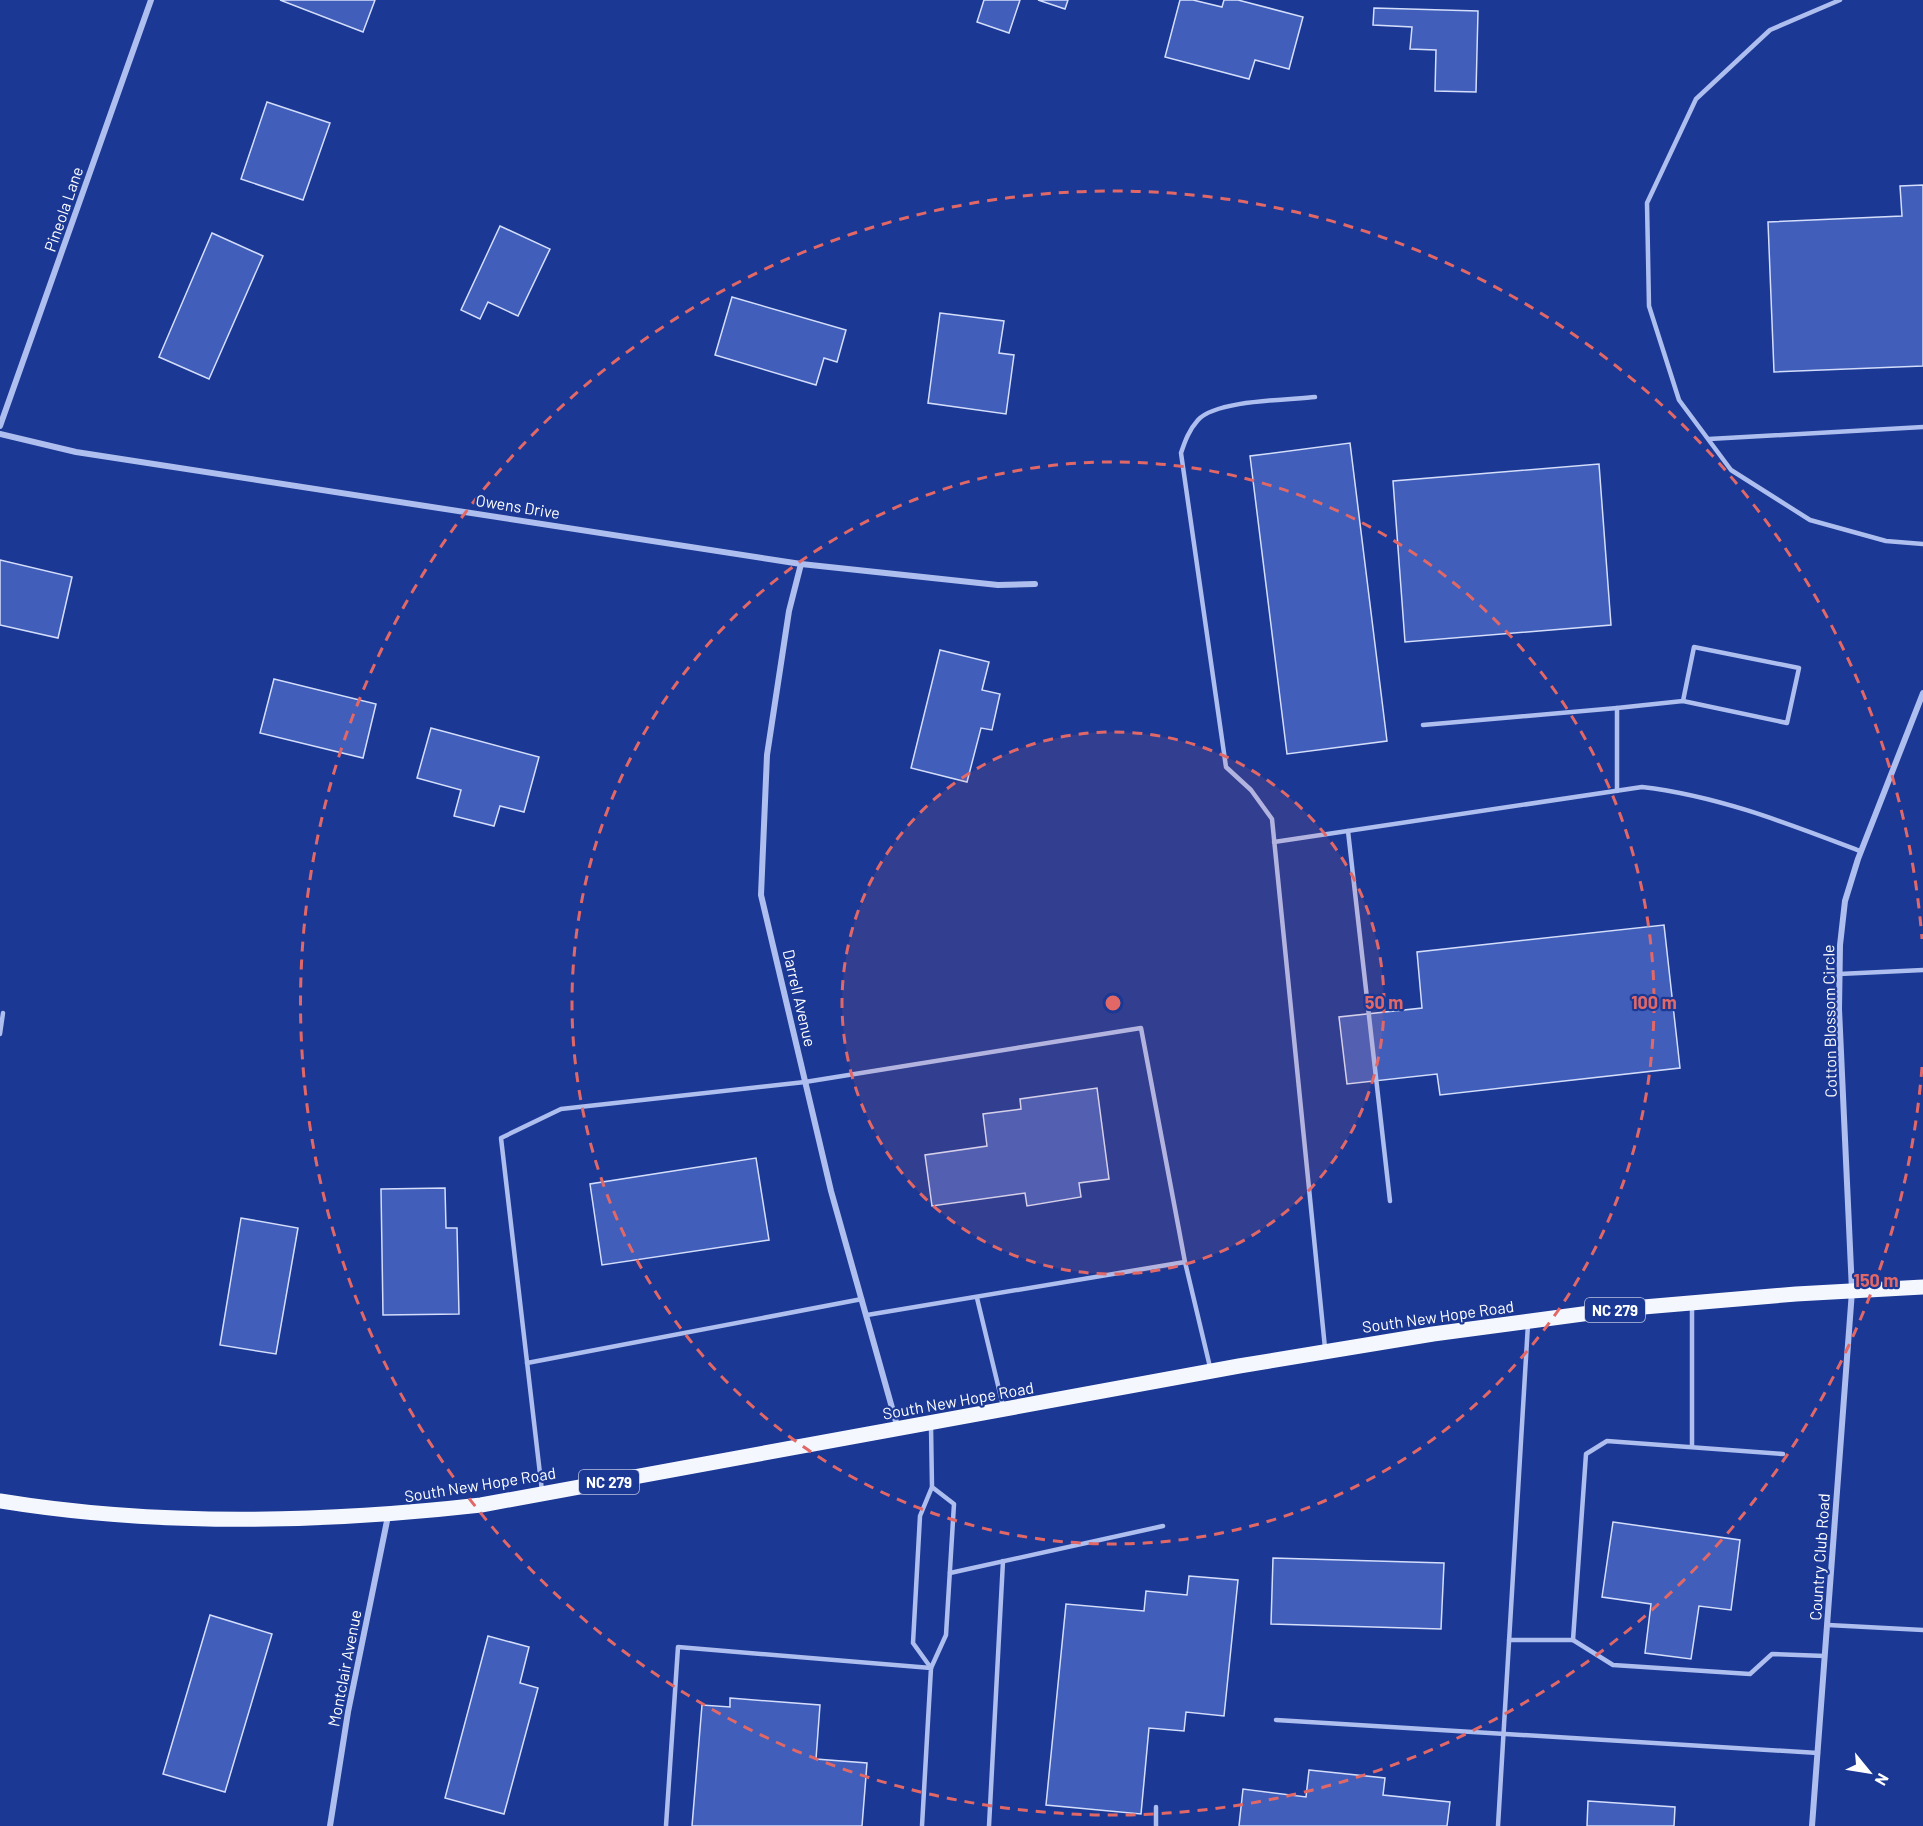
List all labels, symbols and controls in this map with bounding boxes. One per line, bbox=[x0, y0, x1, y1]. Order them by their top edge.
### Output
street label: Pineola Lane bbox=[40, 164, 86, 254]
street label: Owens Drive bbox=[475, 490, 561, 522]
street label: Cotton Blossom Circle bbox=[1818, 944, 1840, 1098]
street label: Darrell Avenue bbox=[780, 947, 820, 1049]
text: 50 m bbox=[1365, 991, 1403, 1013]
text: 100 m bbox=[1631, 991, 1677, 1013]
centre of rings bbox=[1103, 993, 1123, 1013]
text: 150 m bbox=[1854, 1269, 1898, 1291]
street label: South New Hope Road bbox=[1361, 1296, 1515, 1336]
road number: NC 279 bbox=[1585, 1298, 1645, 1322]
street label: South New Hope Road bbox=[881, 1377, 1035, 1423]
street label: South New Hope Road bbox=[403, 1463, 557, 1505]
road number: NC 279 bbox=[579, 1470, 639, 1494]
street label: Country Club Road bbox=[1805, 1493, 1833, 1621]
street label: Montclair Avenue bbox=[323, 1608, 365, 1728]
north arrow bbox=[1839, 1742, 1899, 1802]
text: N bbox=[1872, 1770, 1893, 1789]

